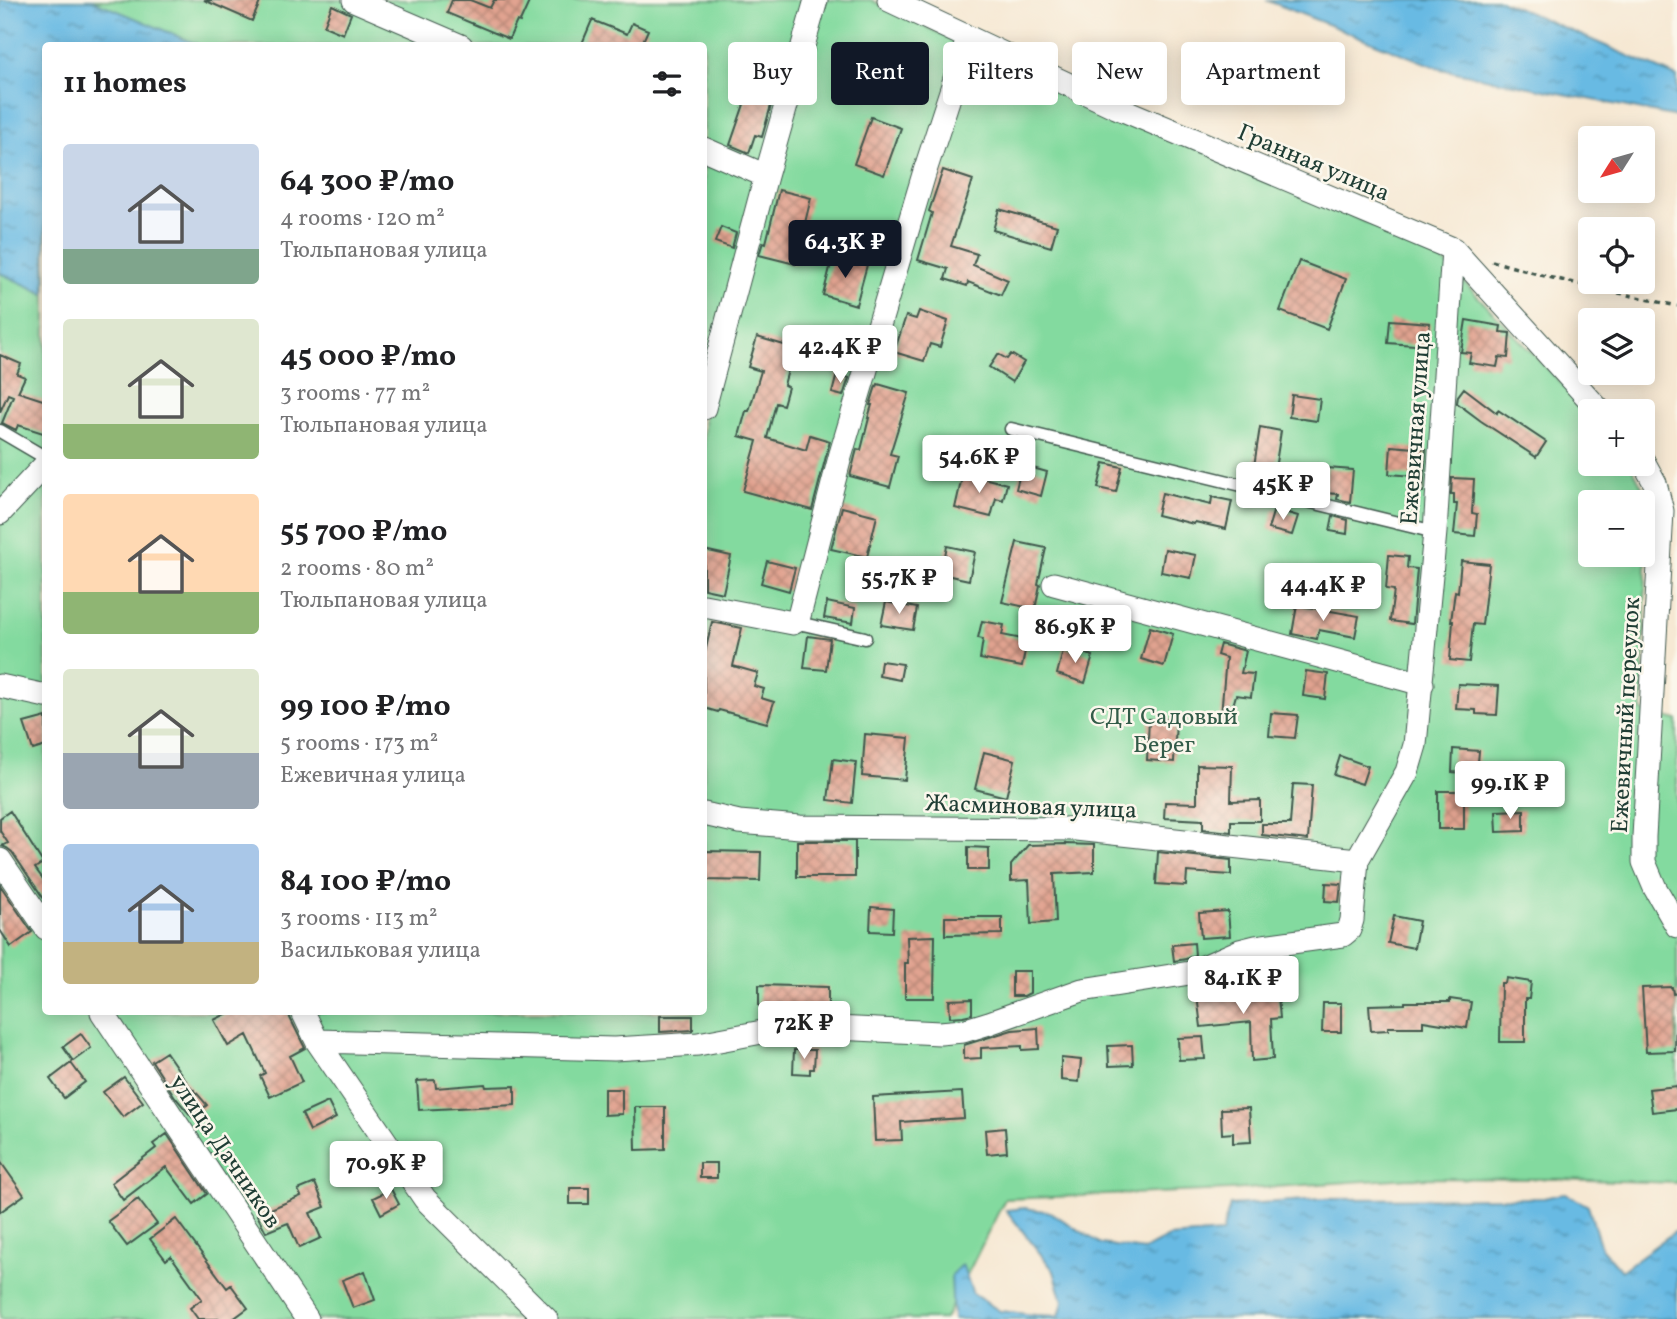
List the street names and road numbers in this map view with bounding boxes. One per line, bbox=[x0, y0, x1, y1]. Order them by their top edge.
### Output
street label: Гранная улица bbox=[1232, 116, 1395, 211]
street label: Ежевичная улица bbox=[1393, 330, 1441, 526]
street label: Ежевичный переулок bbox=[1604, 596, 1650, 834]
street label: Жасминовая улица bbox=[924, 787, 1137, 829]
street label: улица Дачников bbox=[160, 1068, 289, 1236]

